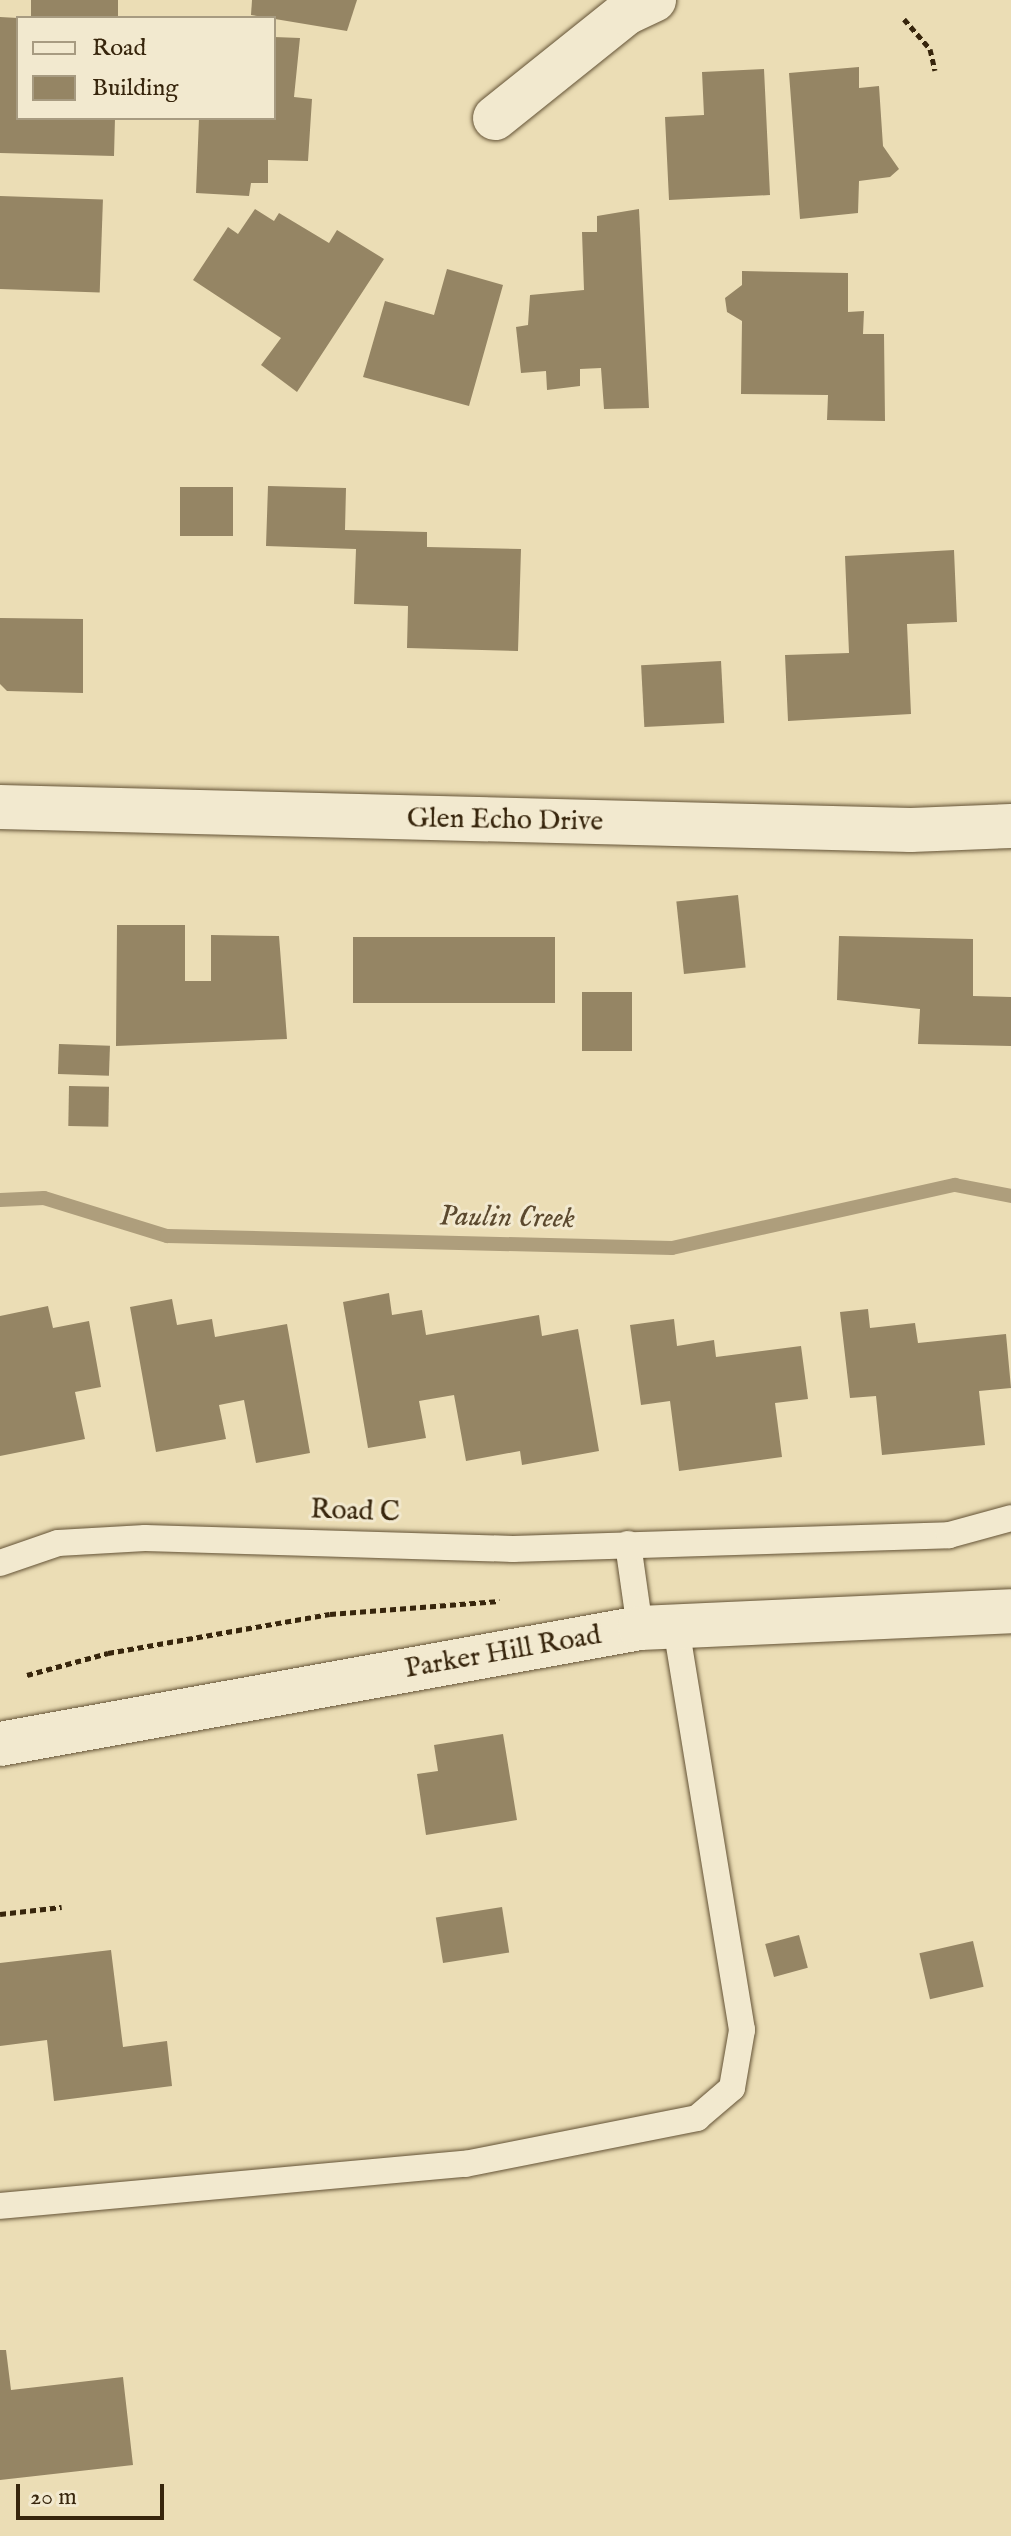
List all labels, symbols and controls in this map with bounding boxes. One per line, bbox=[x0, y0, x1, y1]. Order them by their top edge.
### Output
legend bbox=[16, 16, 276, 120]
text: Road bbox=[92, 33, 146, 64]
text: Building bbox=[92, 73, 178, 104]
street label: Glen Echo Drive bbox=[407, 802, 603, 840]
water label: Paulin Creek bbox=[439, 1199, 575, 1237]
street label: Road C bbox=[310, 1494, 400, 1530]
street label: Parker Hill Road bbox=[402, 1619, 604, 1687]
scale bar bbox=[20, 2468, 168, 2518]
text: 20 m bbox=[30, 2482, 77, 2513]

